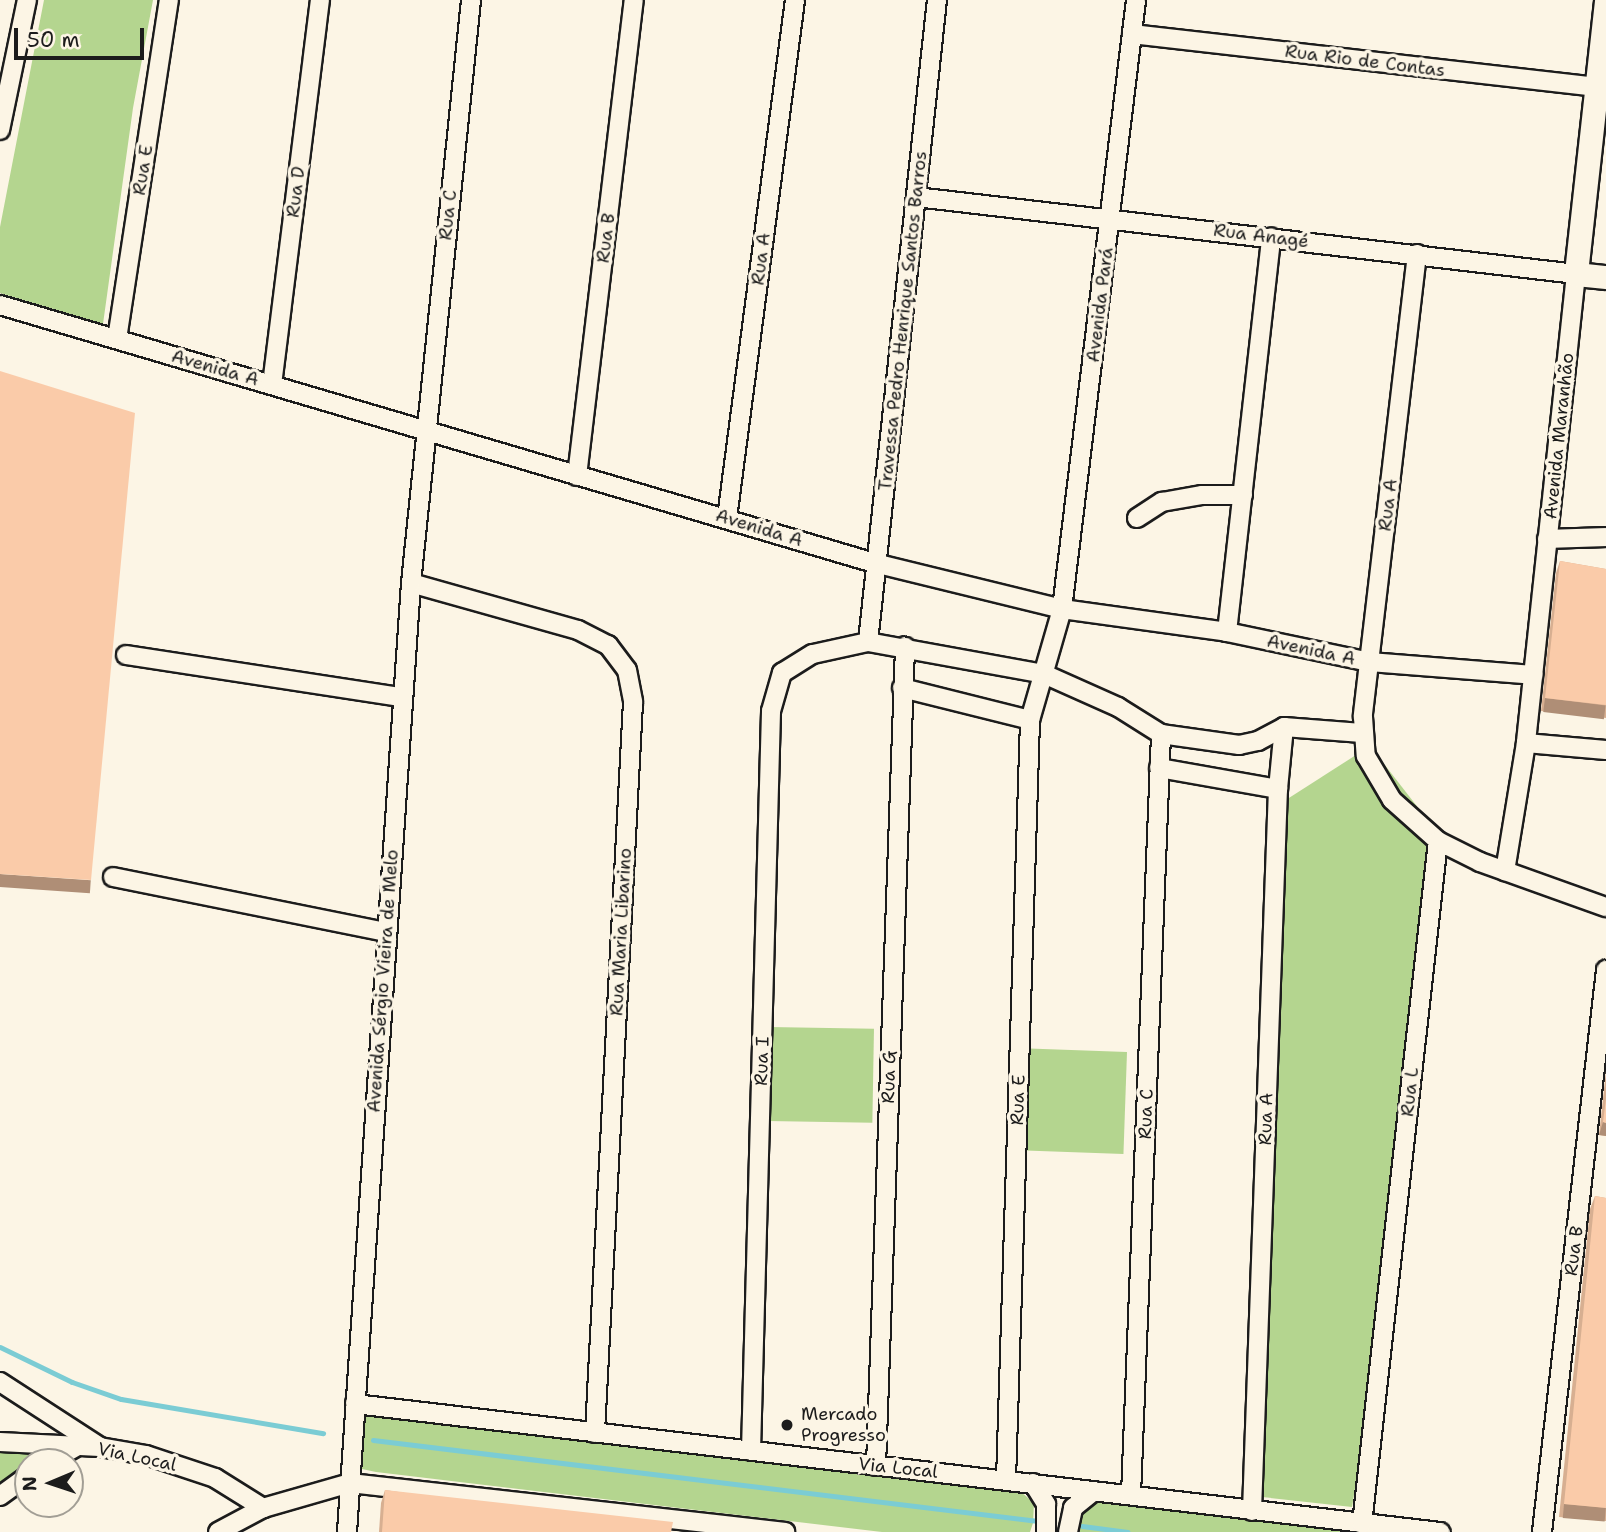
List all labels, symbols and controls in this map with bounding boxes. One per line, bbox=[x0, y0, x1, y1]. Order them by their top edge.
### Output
scale bar bbox=[18, 14, 147, 58]
text: 50 m bbox=[27, 26, 80, 54]
street label: Rua Rio de Contas bbox=[1284, 40, 1446, 82]
street label: Rua E bbox=[128, 143, 158, 197]
street label: Travessa Pedro Henrique Santos Barros bbox=[874, 150, 932, 492]
street label: Rua D bbox=[282, 165, 310, 219]
street label: Rua C bbox=[435, 189, 461, 241]
street label: Rua B bbox=[592, 212, 620, 264]
street label: Rua Anagé bbox=[1212, 219, 1310, 253]
street label: Rua A bbox=[747, 232, 775, 286]
street label: Avenida Pará bbox=[1082, 246, 1118, 364]
street label: Avenida A bbox=[169, 345, 261, 391]
street label: Avenida Maranhão bbox=[1540, 352, 1578, 520]
street label: Rua A bbox=[1374, 478, 1402, 532]
street label: Avenida A bbox=[713, 505, 805, 551]
street label: Avenida A bbox=[1265, 630, 1357, 670]
street label: Rua Maria Libarino bbox=[606, 848, 636, 1016]
street label: Avenida Sérgio Vieira de Melo bbox=[363, 849, 403, 1113]
street label: Rua I bbox=[750, 1036, 774, 1086]
street label: Rua G bbox=[877, 1050, 901, 1104]
street label: Rua L bbox=[1397, 1066, 1423, 1118]
street label: Rua E bbox=[1006, 1074, 1030, 1126]
street label: Rua C bbox=[1134, 1088, 1158, 1140]
street label: Rua A bbox=[1254, 1092, 1278, 1146]
street label: Rua B bbox=[1560, 1225, 1588, 1277]
place label: Mercado Progresso bbox=[801, 1404, 886, 1446]
marker: Mercado Progresso bbox=[779, 1417, 795, 1433]
street label: Via Local bbox=[96, 1438, 178, 1476]
north arrow bbox=[14, 1448, 84, 1518]
street label: Via Local bbox=[857, 1453, 939, 1483]
text: N bbox=[17, 1476, 42, 1492]

